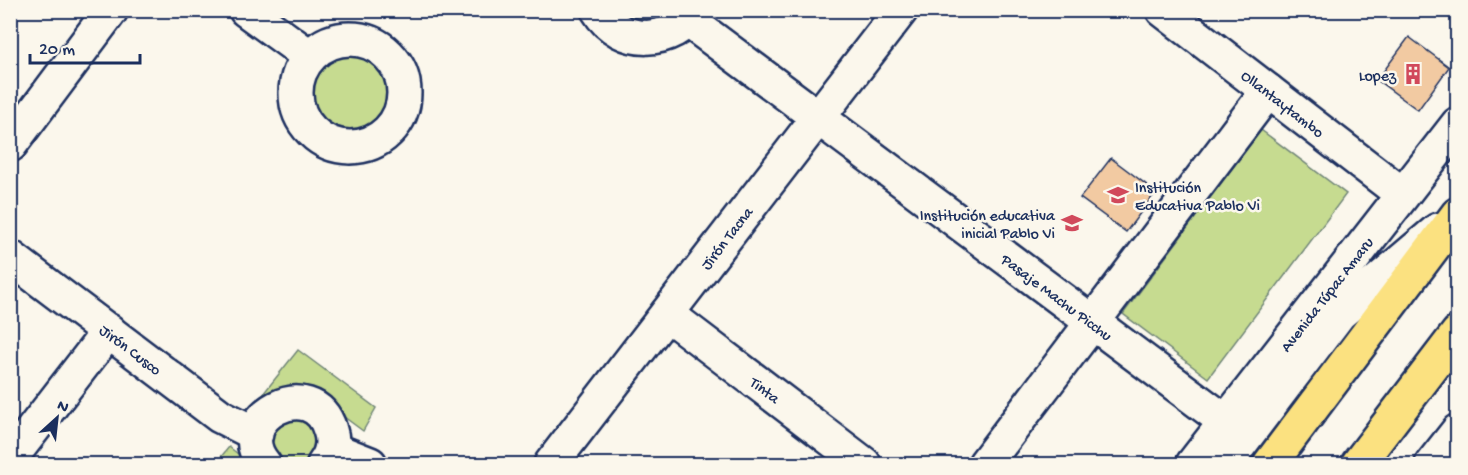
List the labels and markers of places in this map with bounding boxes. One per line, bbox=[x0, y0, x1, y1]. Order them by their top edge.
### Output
building icon: Lopez bbox=[1401, 62, 1425, 86]
place label: Lopez bbox=[1359, 68, 1397, 87]
place label: Institución Educativa Pablo Vi bbox=[1135, 180, 1260, 217]
school or university icon: Institución Educativa Pablo Vi bbox=[1106, 183, 1130, 207]
place label: Institución educativa inicial Pablo Vi bbox=[920, 208, 1056, 245]
school or university icon: Institución educativa inicial Pablo Vi bbox=[1060, 211, 1084, 235]

